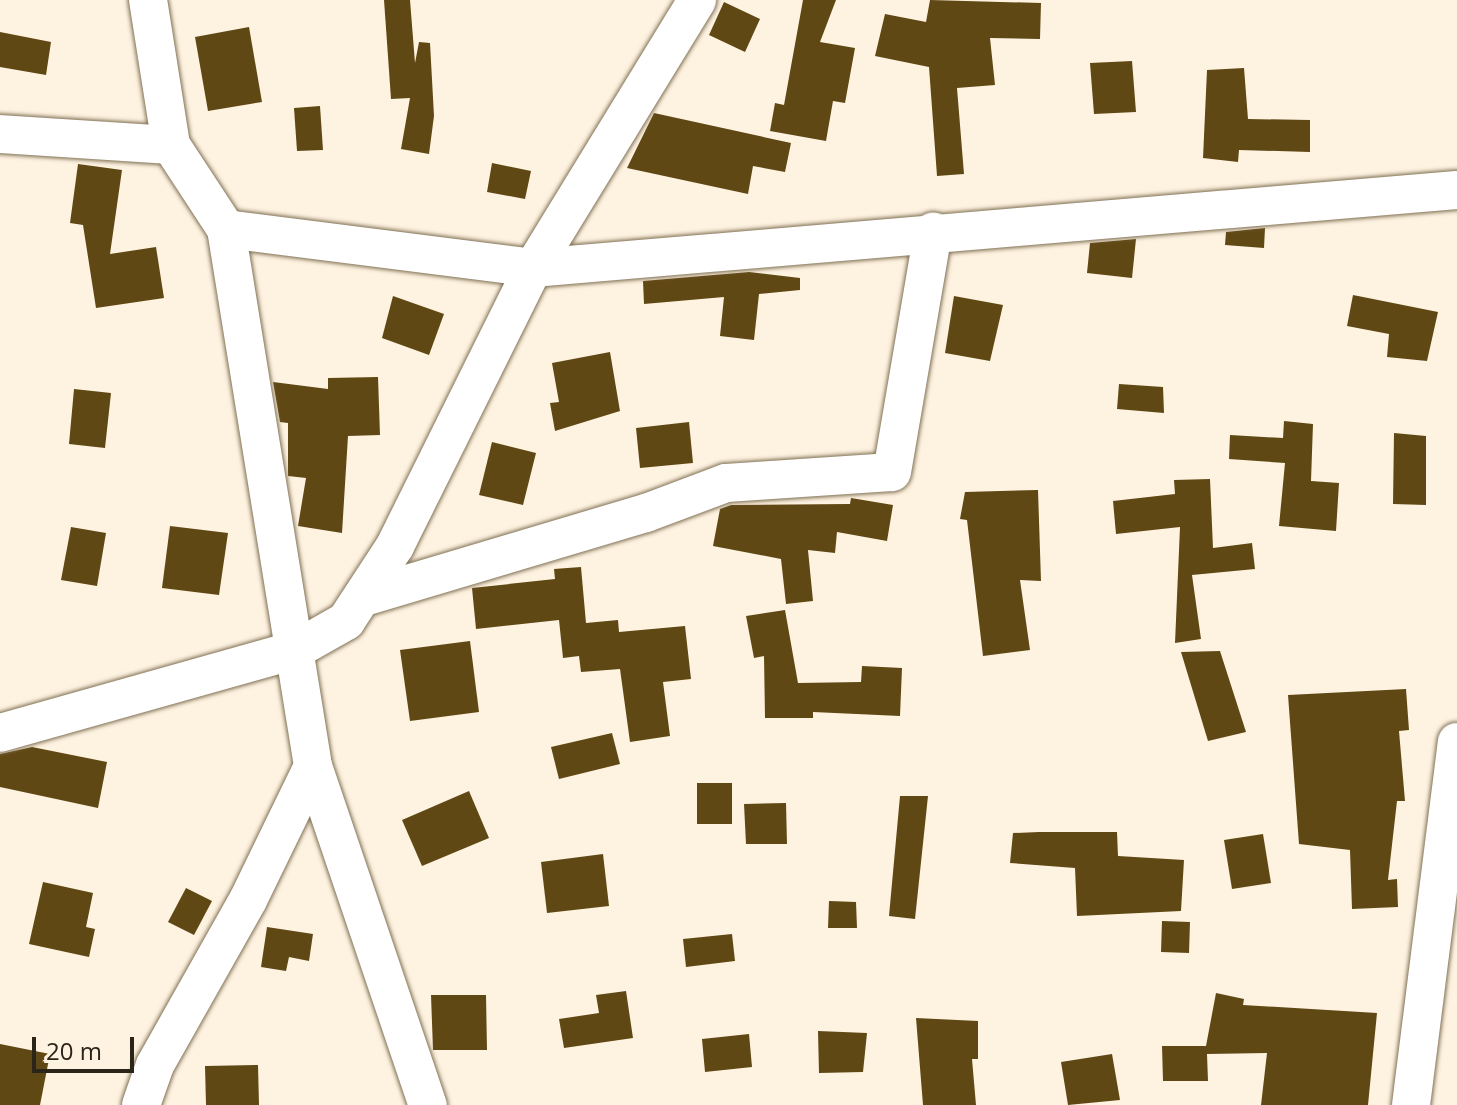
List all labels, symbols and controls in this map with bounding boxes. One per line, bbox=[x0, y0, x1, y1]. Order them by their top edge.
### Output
scale bar bbox=[36, 1021, 138, 1071]
text: 20 m bbox=[46, 1034, 102, 1067]

